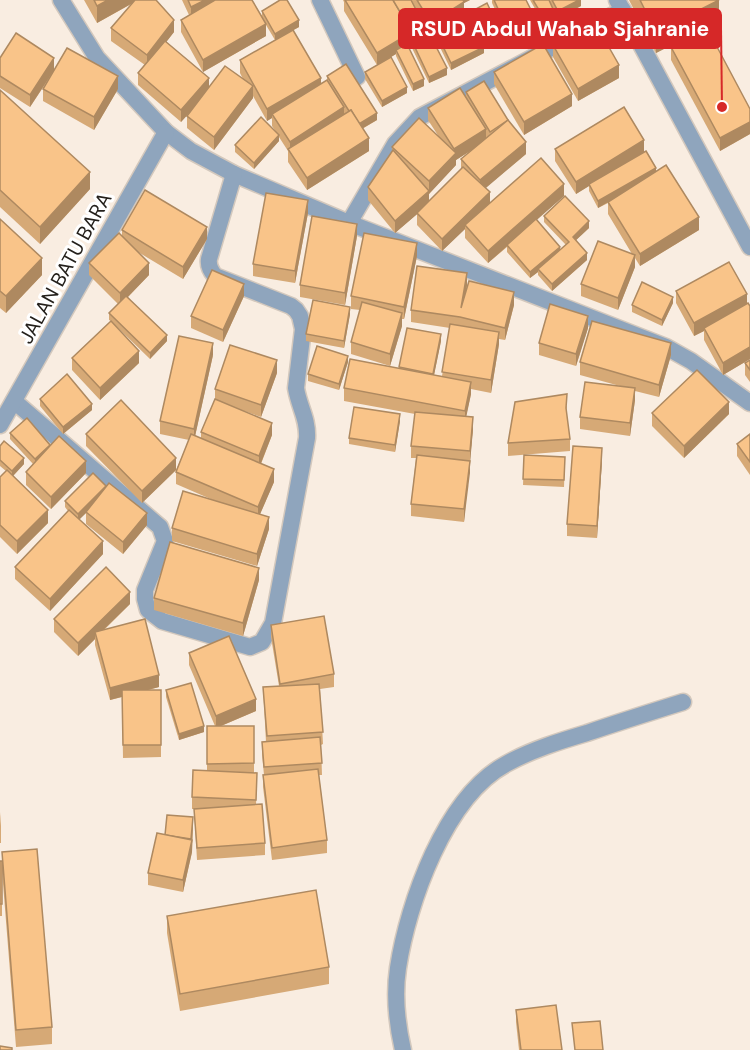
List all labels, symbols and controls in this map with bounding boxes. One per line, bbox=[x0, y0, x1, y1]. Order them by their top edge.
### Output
callout: RSUD Abdul Wahab Sjahranie bbox=[399, 9, 721, 48]
text: RSUD Abdul Wahab Sjahranie bbox=[411, 15, 709, 43]
street label: JALAN BATU BARA bbox=[13, 188, 117, 348]

